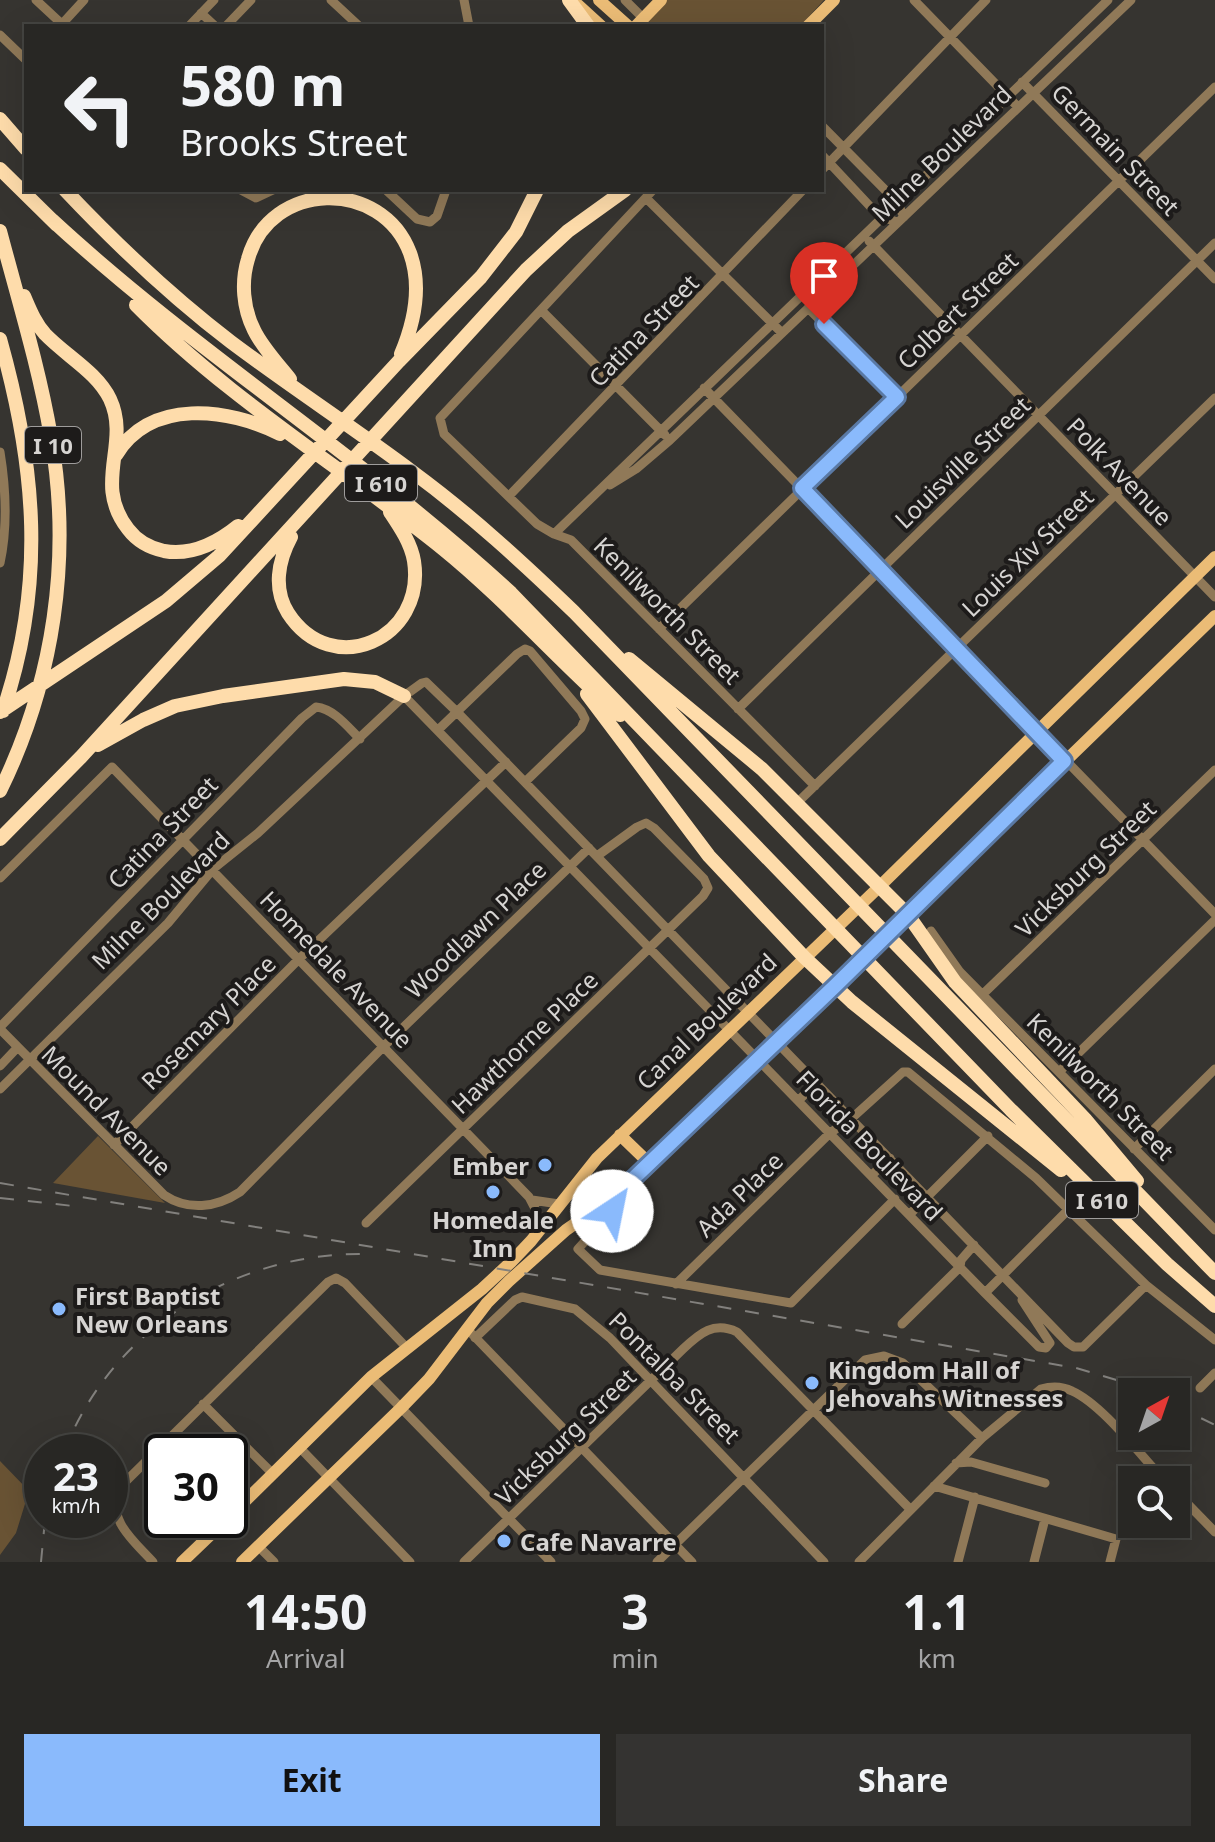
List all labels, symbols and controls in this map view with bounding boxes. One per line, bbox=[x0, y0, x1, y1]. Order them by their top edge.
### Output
text: 580 m bbox=[180, 46, 345, 122]
icon: left bbox=[48, 56, 152, 160]
street label: Germain Street bbox=[1045, 76, 1188, 222]
street label: Milne Boulevard bbox=[864, 78, 1018, 228]
text: Brooks Street bbox=[180, 118, 407, 167]
pin bbox=[790, 242, 858, 324]
street label: Colbert Street bbox=[889, 244, 1025, 376]
icon: arrive bbox=[802, 254, 846, 298]
street label: Catina Street bbox=[581, 266, 705, 394]
street label: Louisville Street bbox=[887, 388, 1037, 535]
street label: Polk Avenue bbox=[1060, 410, 1180, 532]
road number: I 10 bbox=[25, 427, 81, 463]
road number: I 610 bbox=[345, 465, 417, 501]
street label: Louis Xiv Street bbox=[954, 480, 1100, 623]
street label: Kenilworth Street bbox=[587, 529, 749, 691]
street label: Catina Street bbox=[100, 768, 224, 896]
street label: Vicksburg Street bbox=[1007, 792, 1163, 944]
street label: Milne Boulevard bbox=[84, 824, 236, 976]
street label: Woodlawn Place bbox=[397, 853, 553, 1005]
street label: Homedale Avenue bbox=[253, 883, 421, 1055]
street label: Canal Boulevard bbox=[629, 945, 783, 1097]
street label: Rosemary Place bbox=[133, 947, 283, 1097]
street label: Hawthorne Place bbox=[444, 963, 604, 1121]
street label: Kenilworth Street bbox=[1020, 1005, 1182, 1167]
street label: Mound Avenue bbox=[35, 1038, 179, 1182]
street label: Florida Boulevard bbox=[789, 1062, 951, 1228]
street label: Ada Place bbox=[688, 1144, 790, 1244]
place label: Ember bbox=[452, 1149, 529, 1182]
marker: Ember bbox=[536, 1156, 554, 1174]
position arrow bbox=[570, 1169, 654, 1253]
road number: I 610 bbox=[1066, 1182, 1138, 1218]
marker: Homedale Inn bbox=[484, 1183, 502, 1201]
place label: Homedale Inn bbox=[432, 1203, 554, 1264]
place label: First Baptist New Orleans bbox=[75, 1279, 228, 1340]
marker: First Baptist New Orleans bbox=[50, 1300, 68, 1318]
street label: Pontalba Street bbox=[602, 1304, 748, 1450]
place label: Kingdom Hall of Jehovahs Witnesses bbox=[826, 1353, 1064, 1414]
street label: Vicksburg Street bbox=[487, 1360, 643, 1512]
marker: Kingdom Hall of Jehovahs Witnesses bbox=[803, 1374, 821, 1392]
north arrow bbox=[1118, 1378, 1190, 1450]
map controls bbox=[1118, 1378, 1190, 1538]
speed limit sign: 30 bbox=[144, 1434, 248, 1538]
text: 23 bbox=[53, 1448, 99, 1503]
button: search bbox=[1118, 1466, 1190, 1538]
text: km/h bbox=[51, 1492, 101, 1519]
place label: Cafe Navarre bbox=[520, 1525, 677, 1558]
marker: Cafe Navarre bbox=[495, 1532, 513, 1550]
text: 14:50 bbox=[244, 1579, 367, 1644]
text: 3 bbox=[621, 1579, 649, 1644]
text: 1.1 bbox=[903, 1579, 971, 1644]
text: Arrival bbox=[266, 1640, 345, 1676]
text: min bbox=[611, 1640, 659, 1676]
text: km bbox=[918, 1640, 956, 1676]
button: Exit bbox=[24, 1734, 600, 1826]
button: Share bbox=[616, 1734, 1191, 1826]

